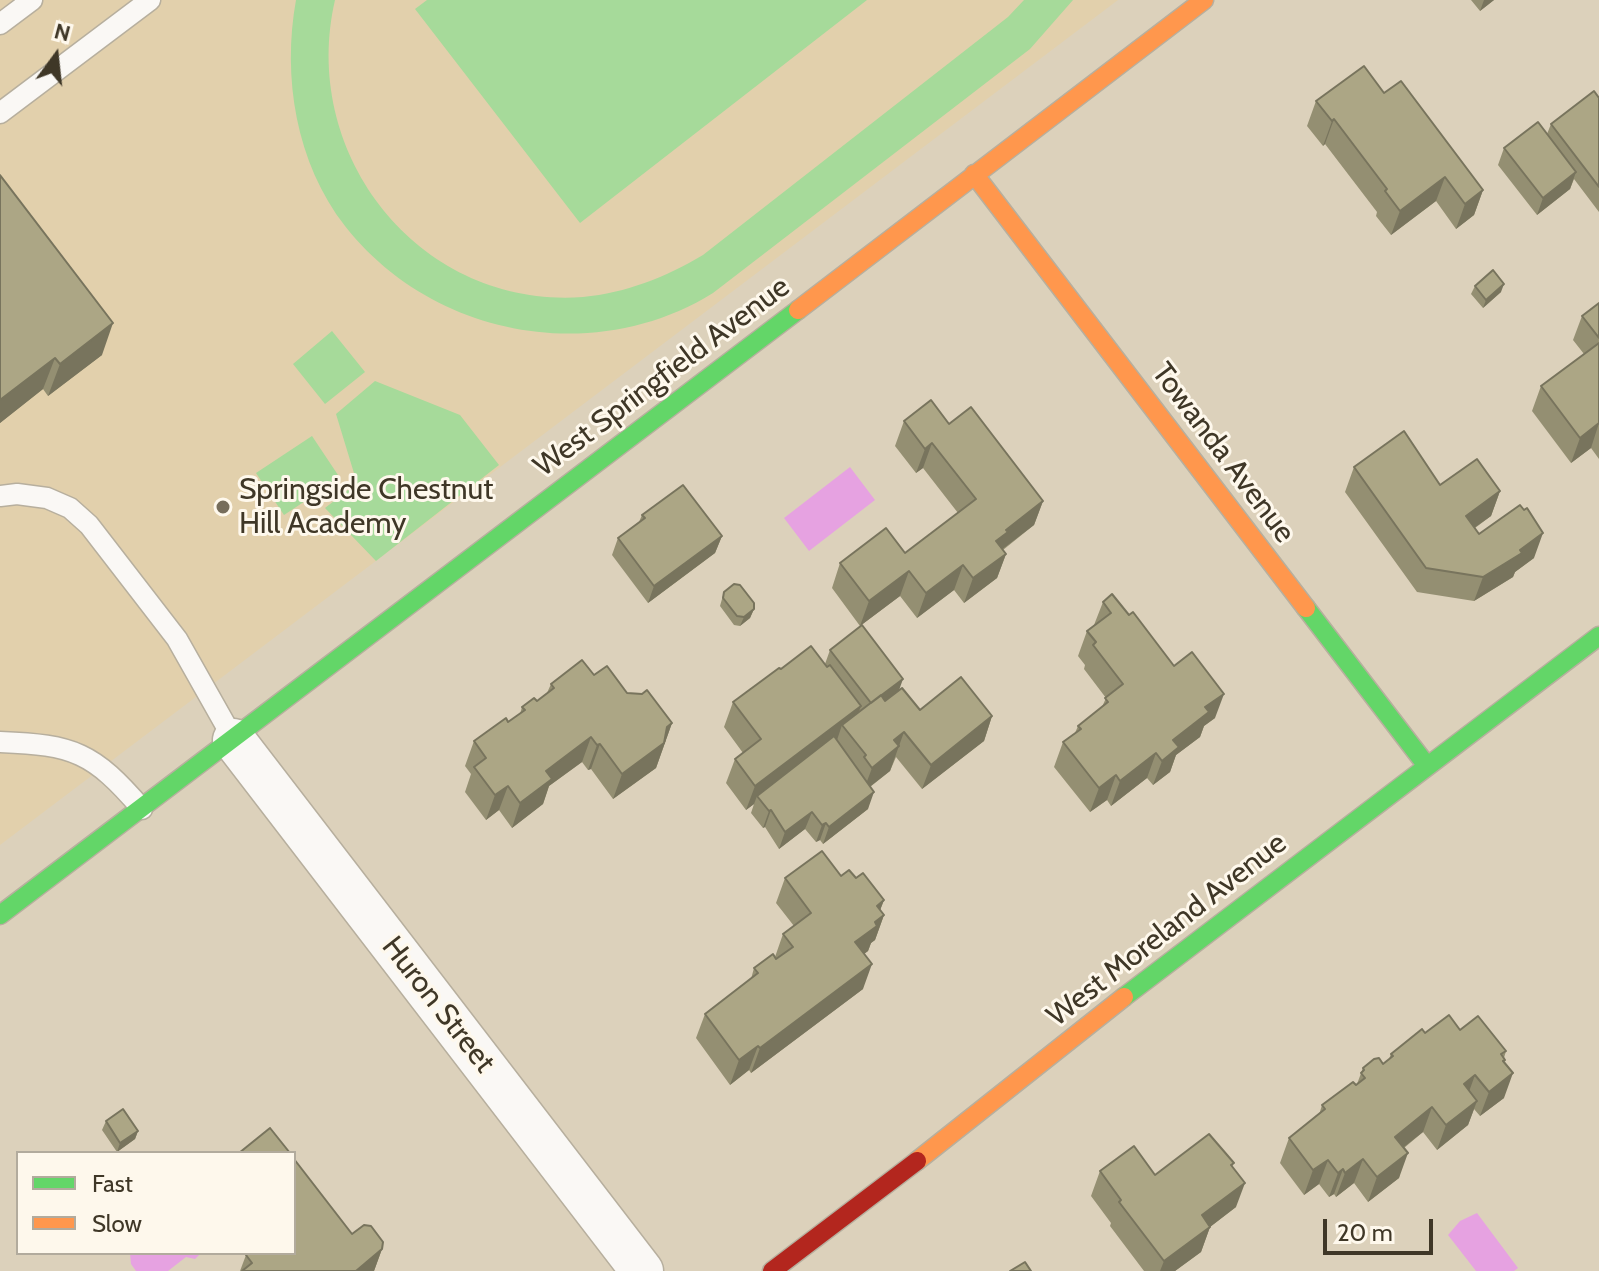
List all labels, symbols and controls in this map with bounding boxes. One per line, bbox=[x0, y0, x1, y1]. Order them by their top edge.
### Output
north arrow bbox=[16, 16, 96, 96]
text: N bbox=[51, 17, 73, 47]
street label: West Springfield Avenue bbox=[527, 269, 797, 485]
street label: Towanda Avenue bbox=[1144, 356, 1302, 550]
place label: Springside Chestnut Hill Academy bbox=[239, 472, 493, 542]
marker: Springside Chestnut Hill Academy bbox=[214, 498, 232, 516]
street label: West Moreland Avenue bbox=[1040, 825, 1294, 1035]
street label: Huron Street bbox=[374, 930, 502, 1080]
legend bbox=[16, 1151, 296, 1255]
text: Fast bbox=[92, 1169, 133, 1198]
scale bar bbox=[1327, 1203, 1437, 1253]
text: Slow bbox=[92, 1209, 142, 1238]
text: 20 m bbox=[1337, 1218, 1393, 1247]

